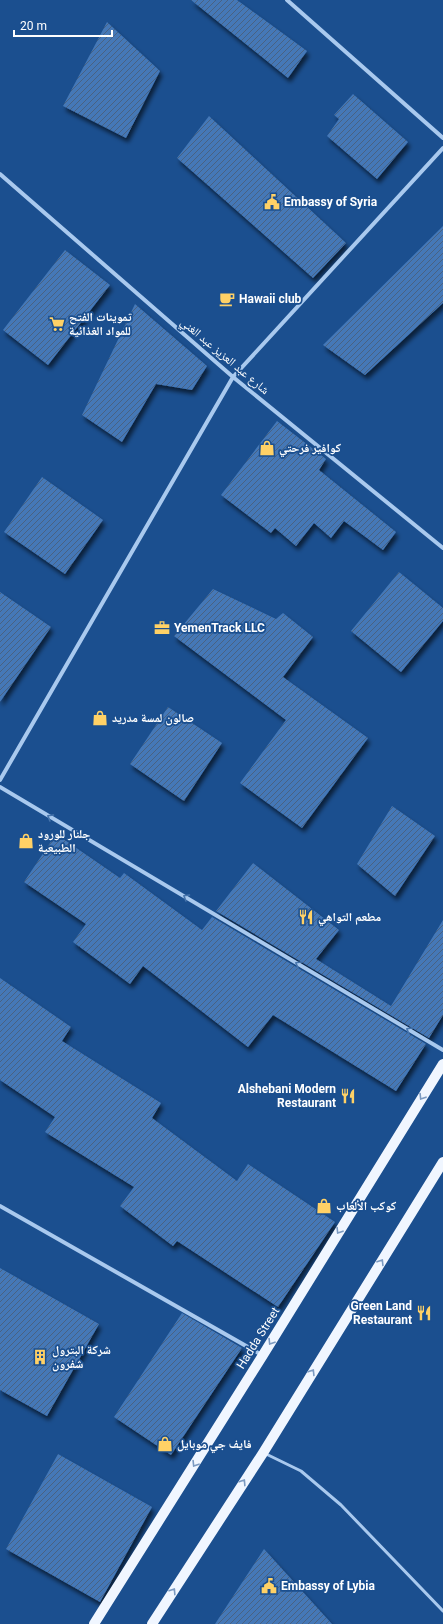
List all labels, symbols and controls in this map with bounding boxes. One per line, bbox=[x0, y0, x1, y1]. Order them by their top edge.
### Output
scale bar bbox=[14, 12, 112, 38]
text: 20 m bbox=[20, 19, 47, 33]
public building icon: Embassy of Syria bbox=[263, 193, 281, 211]
place label: Embassy of Syria bbox=[284, 195, 378, 209]
cafe icon: Hawaii club bbox=[218, 290, 236, 308]
place label: Hawaii club bbox=[239, 292, 302, 306]
place label: تموينات الفتح للمواد الغذائية bbox=[69, 310, 132, 338]
supermarket icon: تموينات الفتح للمواد الغذائية bbox=[48, 315, 66, 333]
street label: شارع عبد العزيز عبد الغني bbox=[176, 315, 272, 400]
shop icon: كوافير فرحتي bbox=[258, 439, 276, 457]
place label: كوافير فرحتي bbox=[279, 441, 342, 458]
office icon: YemenTrack LLC bbox=[153, 619, 171, 637]
place label: YemenTrack LLC bbox=[174, 621, 265, 635]
shop icon: صالون لمسة مدريد bbox=[91, 709, 109, 727]
place label: صالون لمسة مدريد bbox=[112, 711, 194, 726]
one-way arrow bbox=[47, 814, 54, 821]
place label: جلنار للورود الطبيعية bbox=[38, 827, 91, 855]
shop icon: جلنار للورود الطبيعية bbox=[17, 832, 35, 850]
one-way arrow bbox=[183, 895, 190, 902]
restaurant icon: مطعم التواهي bbox=[297, 908, 315, 926]
place label: مطعم التواهي bbox=[318, 910, 382, 927]
one-way arrow bbox=[295, 961, 302, 968]
one-way arrow bbox=[406, 1028, 413, 1035]
place label: Alshebani Modern Restaurant bbox=[238, 1082, 336, 1110]
restaurant icon: Alshebani Modern Restaurant bbox=[339, 1087, 357, 1105]
one-way arrow bbox=[420, 1093, 427, 1100]
shop icon: كوكب الألعاب bbox=[315, 1197, 333, 1215]
place label: كوكب الألعاب bbox=[336, 1199, 397, 1213]
one-way arrow bbox=[337, 1227, 344, 1234]
one-way arrow bbox=[376, 1259, 384, 1266]
place label: Green Land Restaurant bbox=[350, 1299, 412, 1327]
restaurant icon: Green Land Restaurant bbox=[415, 1304, 433, 1322]
street label: Hadda Street bbox=[234, 1305, 282, 1371]
one-way arrow bbox=[268, 1338, 276, 1345]
place label: شركة البترول شفرون bbox=[52, 1343, 111, 1372]
building icon: شركة البترول شفرون bbox=[31, 1348, 49, 1366]
one-way arrow bbox=[308, 1369, 315, 1376]
shop icon: فايف جي موبايل bbox=[156, 1435, 174, 1453]
place label: فايف جي موبايل bbox=[177, 1437, 252, 1454]
one-way arrow bbox=[192, 1460, 199, 1467]
one-way arrow bbox=[239, 1479, 246, 1486]
public building icon: Embassy of Lybia bbox=[260, 1577, 278, 1595]
place label: Embassy of Lybia bbox=[281, 1579, 375, 1593]
one-way arrow bbox=[168, 1588, 176, 1595]

